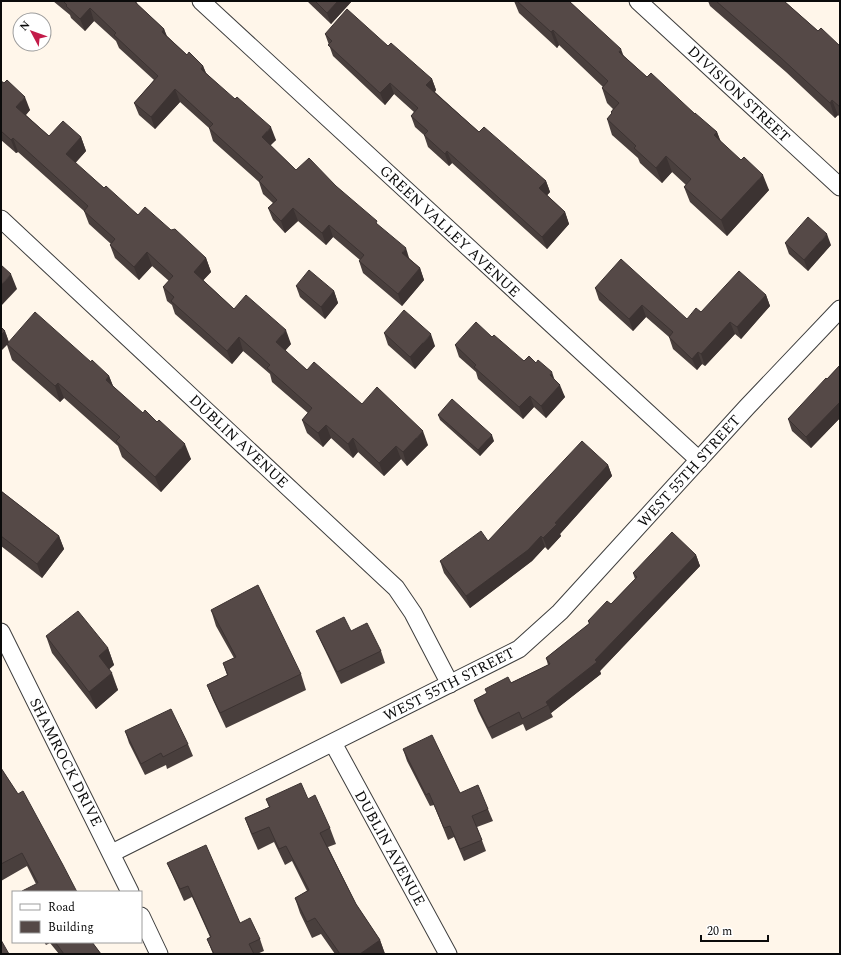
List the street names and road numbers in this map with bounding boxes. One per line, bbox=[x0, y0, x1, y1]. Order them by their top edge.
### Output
street label: DIVISION STREET bbox=[682, 40, 795, 148]
street label: GREEN VALLEY AVENUE bbox=[374, 160, 525, 303]
street label: DUBLIN AVENUE bbox=[184, 389, 294, 494]
street label: WEST 55TH STREET bbox=[632, 410, 746, 533]
street label: WEST 55TH STREET bbox=[379, 641, 519, 728]
street label: SHAMROCK DRIVE bbox=[23, 694, 108, 831]
street label: DUBLIN AVENUE bbox=[348, 786, 431, 910]

